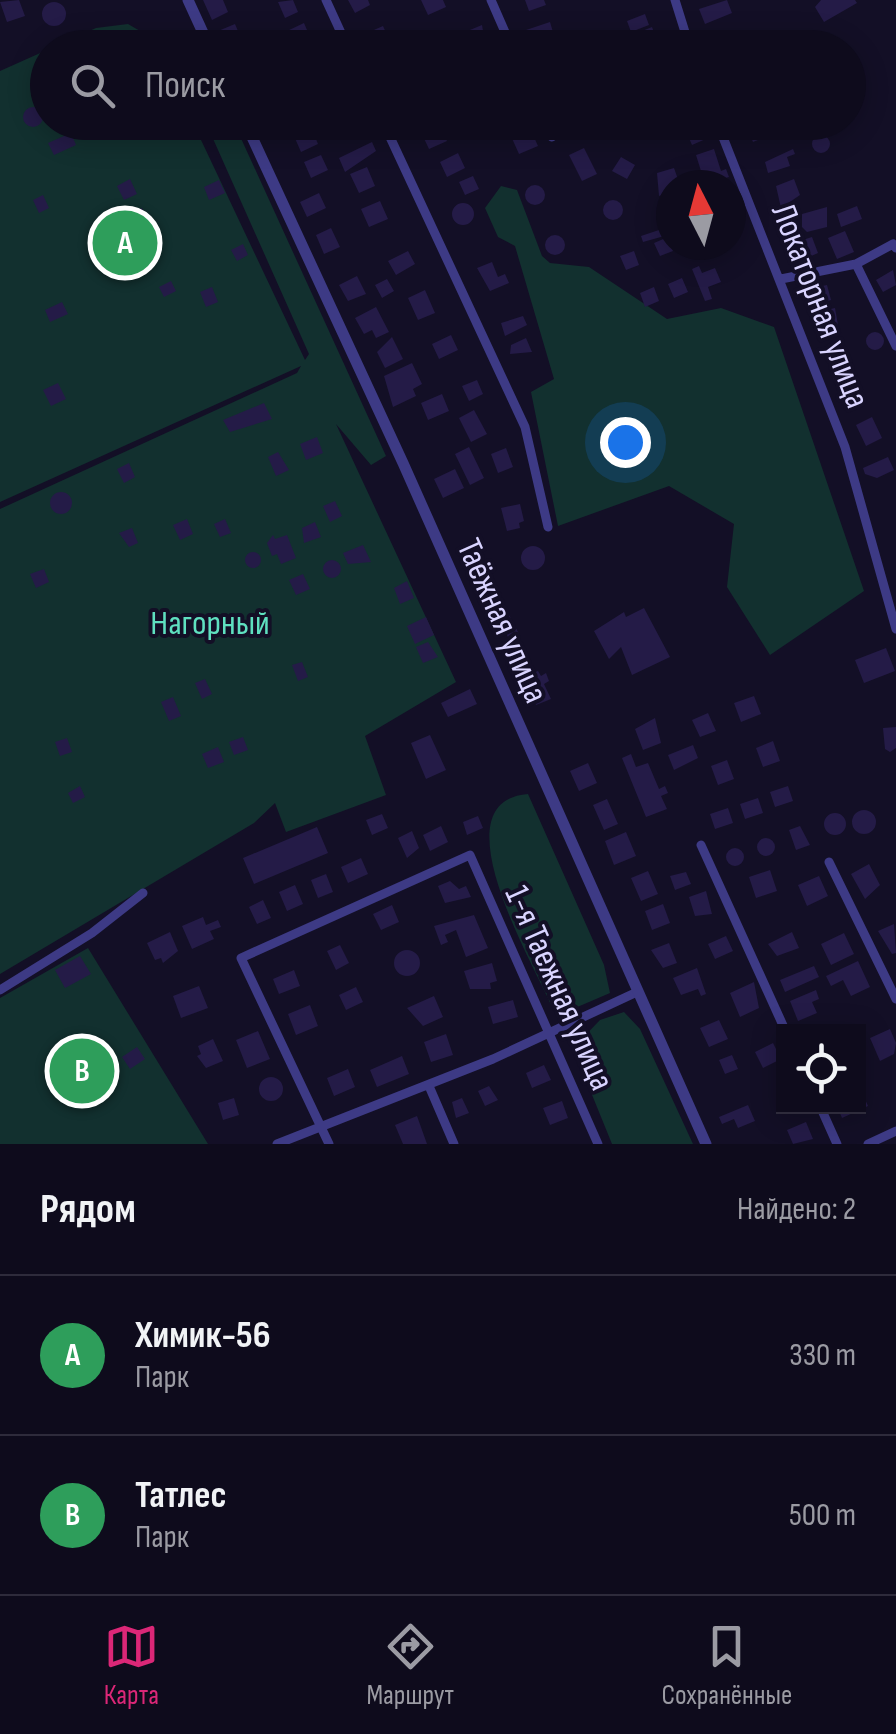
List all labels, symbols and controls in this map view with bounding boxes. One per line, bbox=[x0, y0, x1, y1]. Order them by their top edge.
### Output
search box bbox=[30, 30, 866, 140]
icon: search bbox=[65, 58, 120, 113]
text: Поиск bbox=[145, 63, 225, 108]
north arrow bbox=[656, 170, 746, 260]
street label: Локаторная улица bbox=[761, 198, 879, 414]
pin: A bbox=[92, 206, 158, 280]
your location bbox=[600, 417, 651, 468]
street label: Таёжная улица bbox=[447, 532, 557, 710]
park label: Нагорный bbox=[150, 602, 270, 645]
street label: 1-я Таежная улица bbox=[495, 879, 623, 1097]
map controls bbox=[776, 1024, 866, 1114]
button: locate bbox=[776, 1024, 866, 1114]
pin: B bbox=[49, 1034, 114, 1108]
text: Рядом bbox=[40, 1184, 136, 1235]
text: Найдено: 2 bbox=[737, 1190, 856, 1229]
text: Химик-56 bbox=[135, 1313, 271, 1358]
text: A bbox=[65, 1336, 80, 1375]
text: 330 m bbox=[789, 1336, 856, 1375]
text: Парк bbox=[135, 1358, 189, 1397]
text: Татлес bbox=[135, 1473, 227, 1518]
text: B bbox=[65, 1496, 80, 1535]
text: 500 m bbox=[789, 1496, 856, 1535]
text: Парк bbox=[135, 1518, 189, 1557]
tab: Карта bbox=[104, 1619, 159, 1712]
tab: Маршрут bbox=[366, 1619, 454, 1712]
tab: Сохранённые bbox=[662, 1619, 792, 1712]

